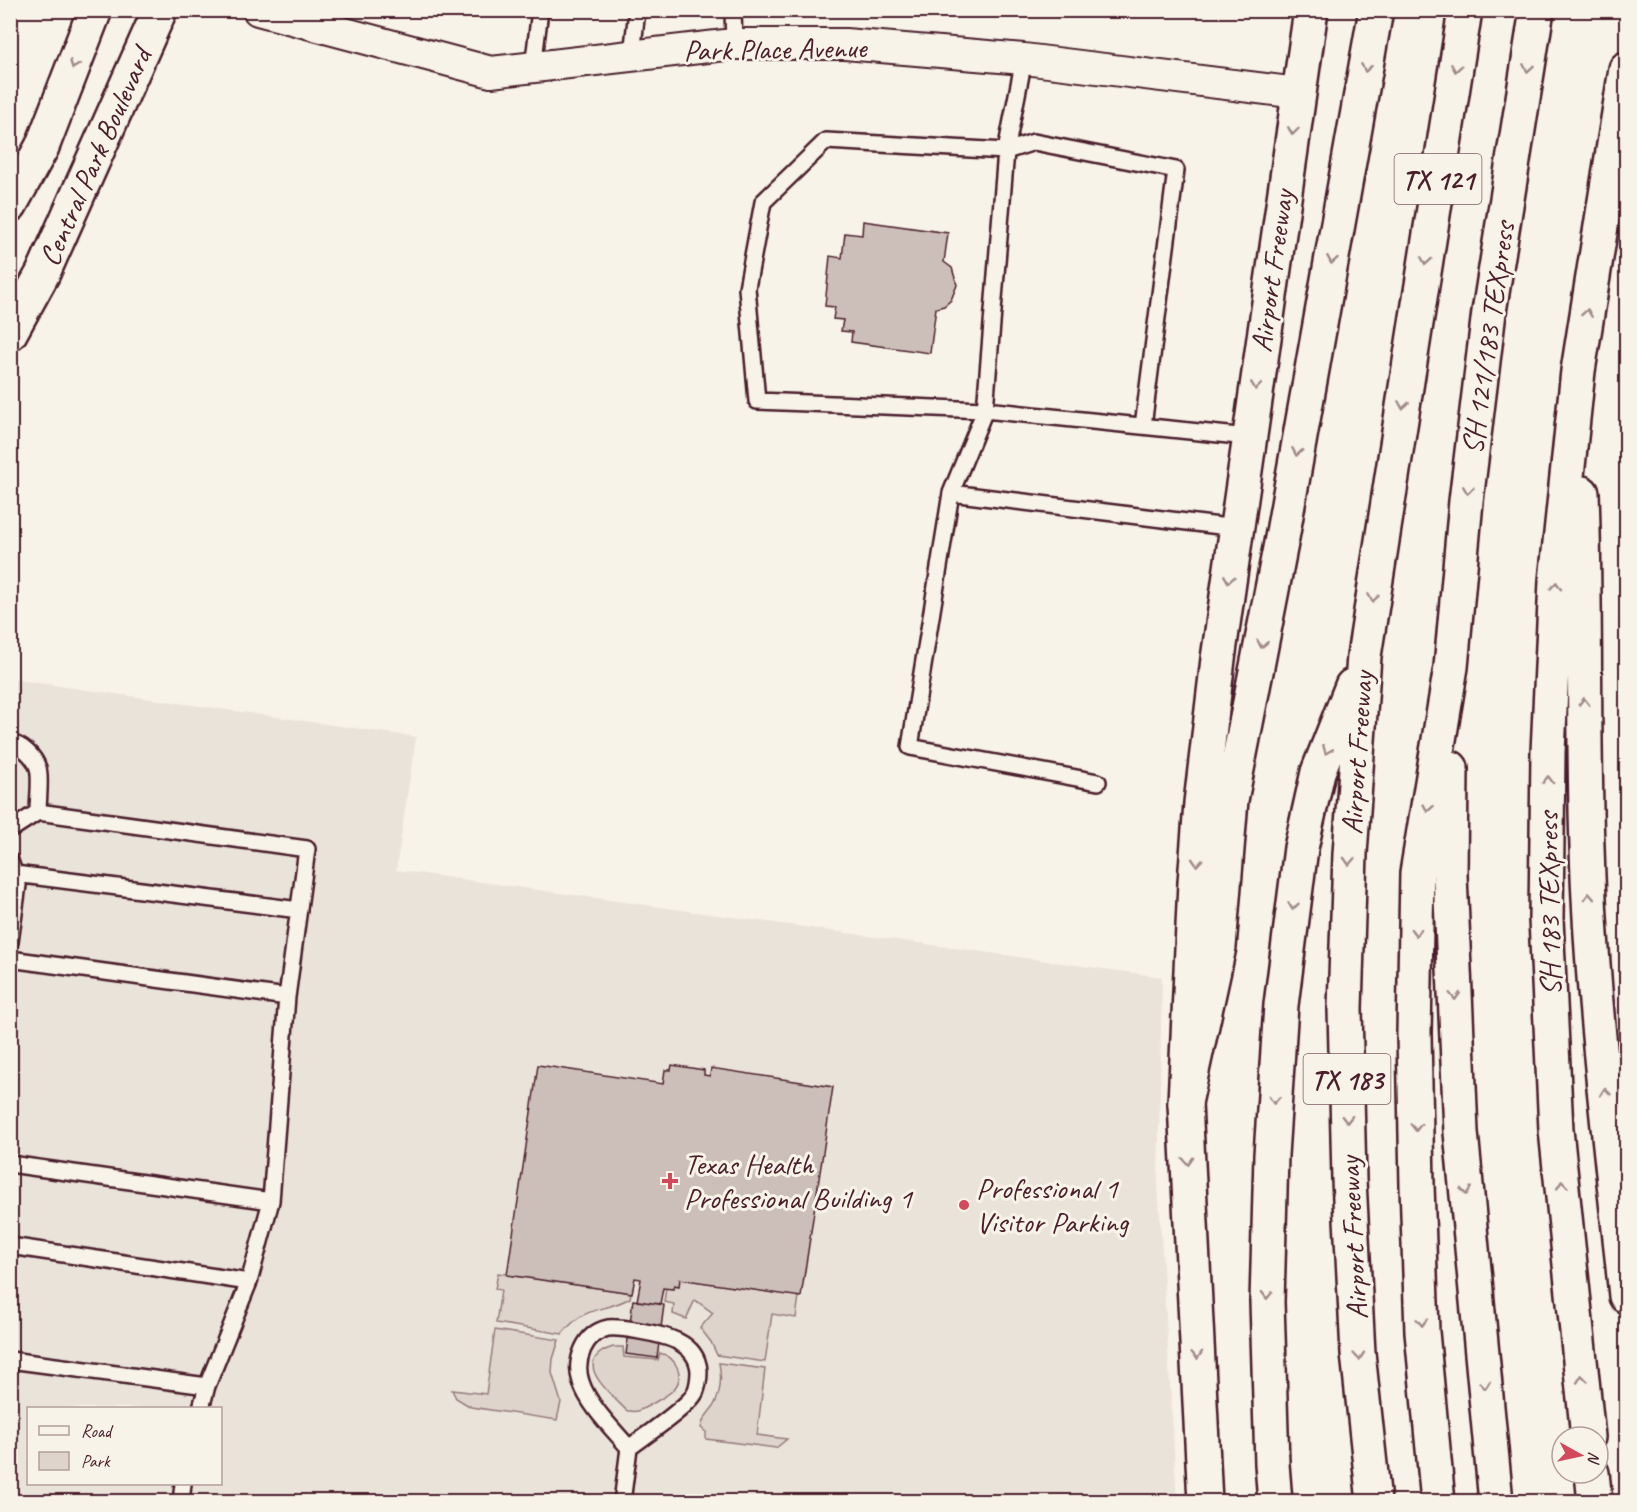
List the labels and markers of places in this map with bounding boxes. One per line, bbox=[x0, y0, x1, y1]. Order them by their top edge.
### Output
place label: Texas Health Professional Building 1 bbox=[684, 1145, 913, 1217]
place label: Professional 1 Visitor Parking bbox=[976, 1169, 1129, 1241]
marker: Texas Health Professional Building 1 bbox=[661, 1172, 679, 1190]
marker: Professional 1 Visitor Parking bbox=[957, 1198, 971, 1212]

